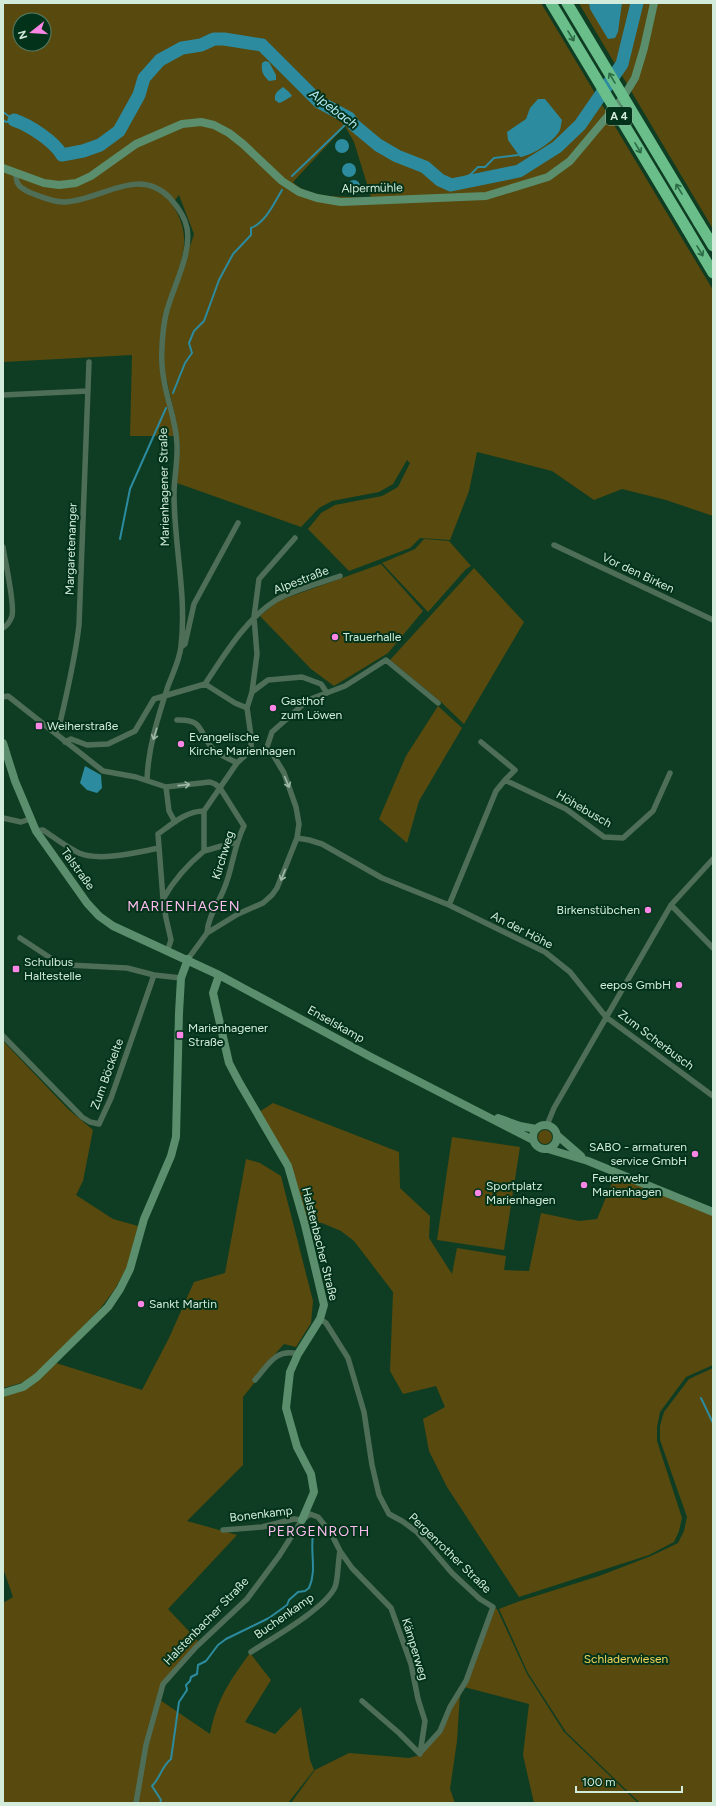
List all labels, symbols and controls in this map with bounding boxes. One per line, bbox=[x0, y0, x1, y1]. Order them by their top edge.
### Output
north arrow bbox=[12, 12, 52, 52]
text: N bbox=[15, 29, 30, 41]
one-way arrow bbox=[568, 30, 576, 42]
one-way arrow bbox=[608, 72, 616, 84]
water label: Alpebach bbox=[306, 86, 361, 132]
road number: A 4 bbox=[606, 107, 632, 125]
one-way arrow bbox=[635, 142, 643, 154]
street label: Alpermühle bbox=[341, 180, 403, 196]
one-way arrow bbox=[674, 183, 682, 195]
one-way arrow bbox=[696, 245, 704, 256]
street label: Marienhagener Straße bbox=[156, 427, 172, 546]
street label: Margaretenanger bbox=[62, 503, 80, 595]
street label: Vor den Birken bbox=[600, 550, 677, 596]
street label: Alpestraße bbox=[271, 563, 331, 597]
place label: Trauerhalle bbox=[343, 630, 402, 644]
marker: Trauerhalle bbox=[330, 632, 340, 642]
place label: Gasthof zum Löwen bbox=[281, 694, 343, 722]
marker: Gasthof zum Löwen bbox=[268, 703, 278, 713]
place label: Weiherstraße bbox=[47, 719, 119, 733]
marker: Weiherstraße bbox=[34, 721, 44, 731]
one-way arrow bbox=[151, 727, 158, 740]
place label: Evangelische Kirche Marienhagen bbox=[189, 730, 296, 758]
marker: Evangelische Kirche Marienhagen bbox=[176, 739, 186, 749]
one-way arrow bbox=[284, 775, 291, 787]
one-way arrow bbox=[177, 781, 190, 788]
street label: Höhebusch bbox=[554, 788, 614, 831]
street label: Kirchweg bbox=[209, 829, 237, 881]
street label: Talstraße bbox=[58, 845, 98, 893]
one-way arrow bbox=[278, 868, 286, 880]
district label: MARIENHAGEN bbox=[127, 898, 241, 915]
place label: Birkenstübchen bbox=[557, 903, 640, 917]
marker: Birkenstübchen bbox=[643, 905, 653, 915]
street label: An der Höhe bbox=[489, 908, 556, 952]
place label: Schulbus Haltestelle bbox=[24, 955, 82, 983]
marker: Schulbus Haltestelle bbox=[11, 964, 21, 974]
place label: eepos GmbH bbox=[600, 978, 671, 992]
marker: eepos GmbH bbox=[674, 980, 684, 990]
street label: Enselskamp bbox=[305, 1003, 367, 1045]
street label: Zum Scherbusch bbox=[615, 1007, 697, 1073]
place label: Marienhagener Straße bbox=[188, 1021, 268, 1049]
marker: Marienhagener Straße bbox=[175, 1030, 185, 1040]
street label: Zum Böckelte bbox=[88, 1036, 126, 1111]
place label: SABO - armaturen service GmbH bbox=[589, 1140, 687, 1168]
marker: SABO - armaturen service GmbH bbox=[690, 1149, 700, 1159]
place label: Feuerwehr Marienhagen bbox=[592, 1171, 662, 1199]
place label: Sportplatz Marienhagen bbox=[486, 1179, 556, 1207]
marker: Feuerwehr Marienhagen bbox=[579, 1180, 589, 1190]
street label: Halstenbacher Straße bbox=[299, 1186, 341, 1303]
marker: Sportplatz Marienhagen bbox=[473, 1188, 483, 1198]
place label: Sankt Martin bbox=[149, 1297, 217, 1311]
marker: Sankt Martin bbox=[136, 1299, 146, 1309]
street label: Bonenkamp bbox=[229, 1503, 293, 1525]
street label: Pergenrother Straße bbox=[406, 1510, 494, 1596]
district label: PERGENROTH bbox=[268, 1523, 370, 1540]
street label: Halstenbacher Straße bbox=[161, 1574, 252, 1668]
street label: Buchenkamp bbox=[251, 1590, 317, 1642]
street label: Kämperweg bbox=[399, 1616, 431, 1682]
park label: Schladerwiesen bbox=[584, 1652, 669, 1666]
scale bar bbox=[576, 1768, 682, 1794]
text: 100 m bbox=[582, 1775, 616, 1789]

